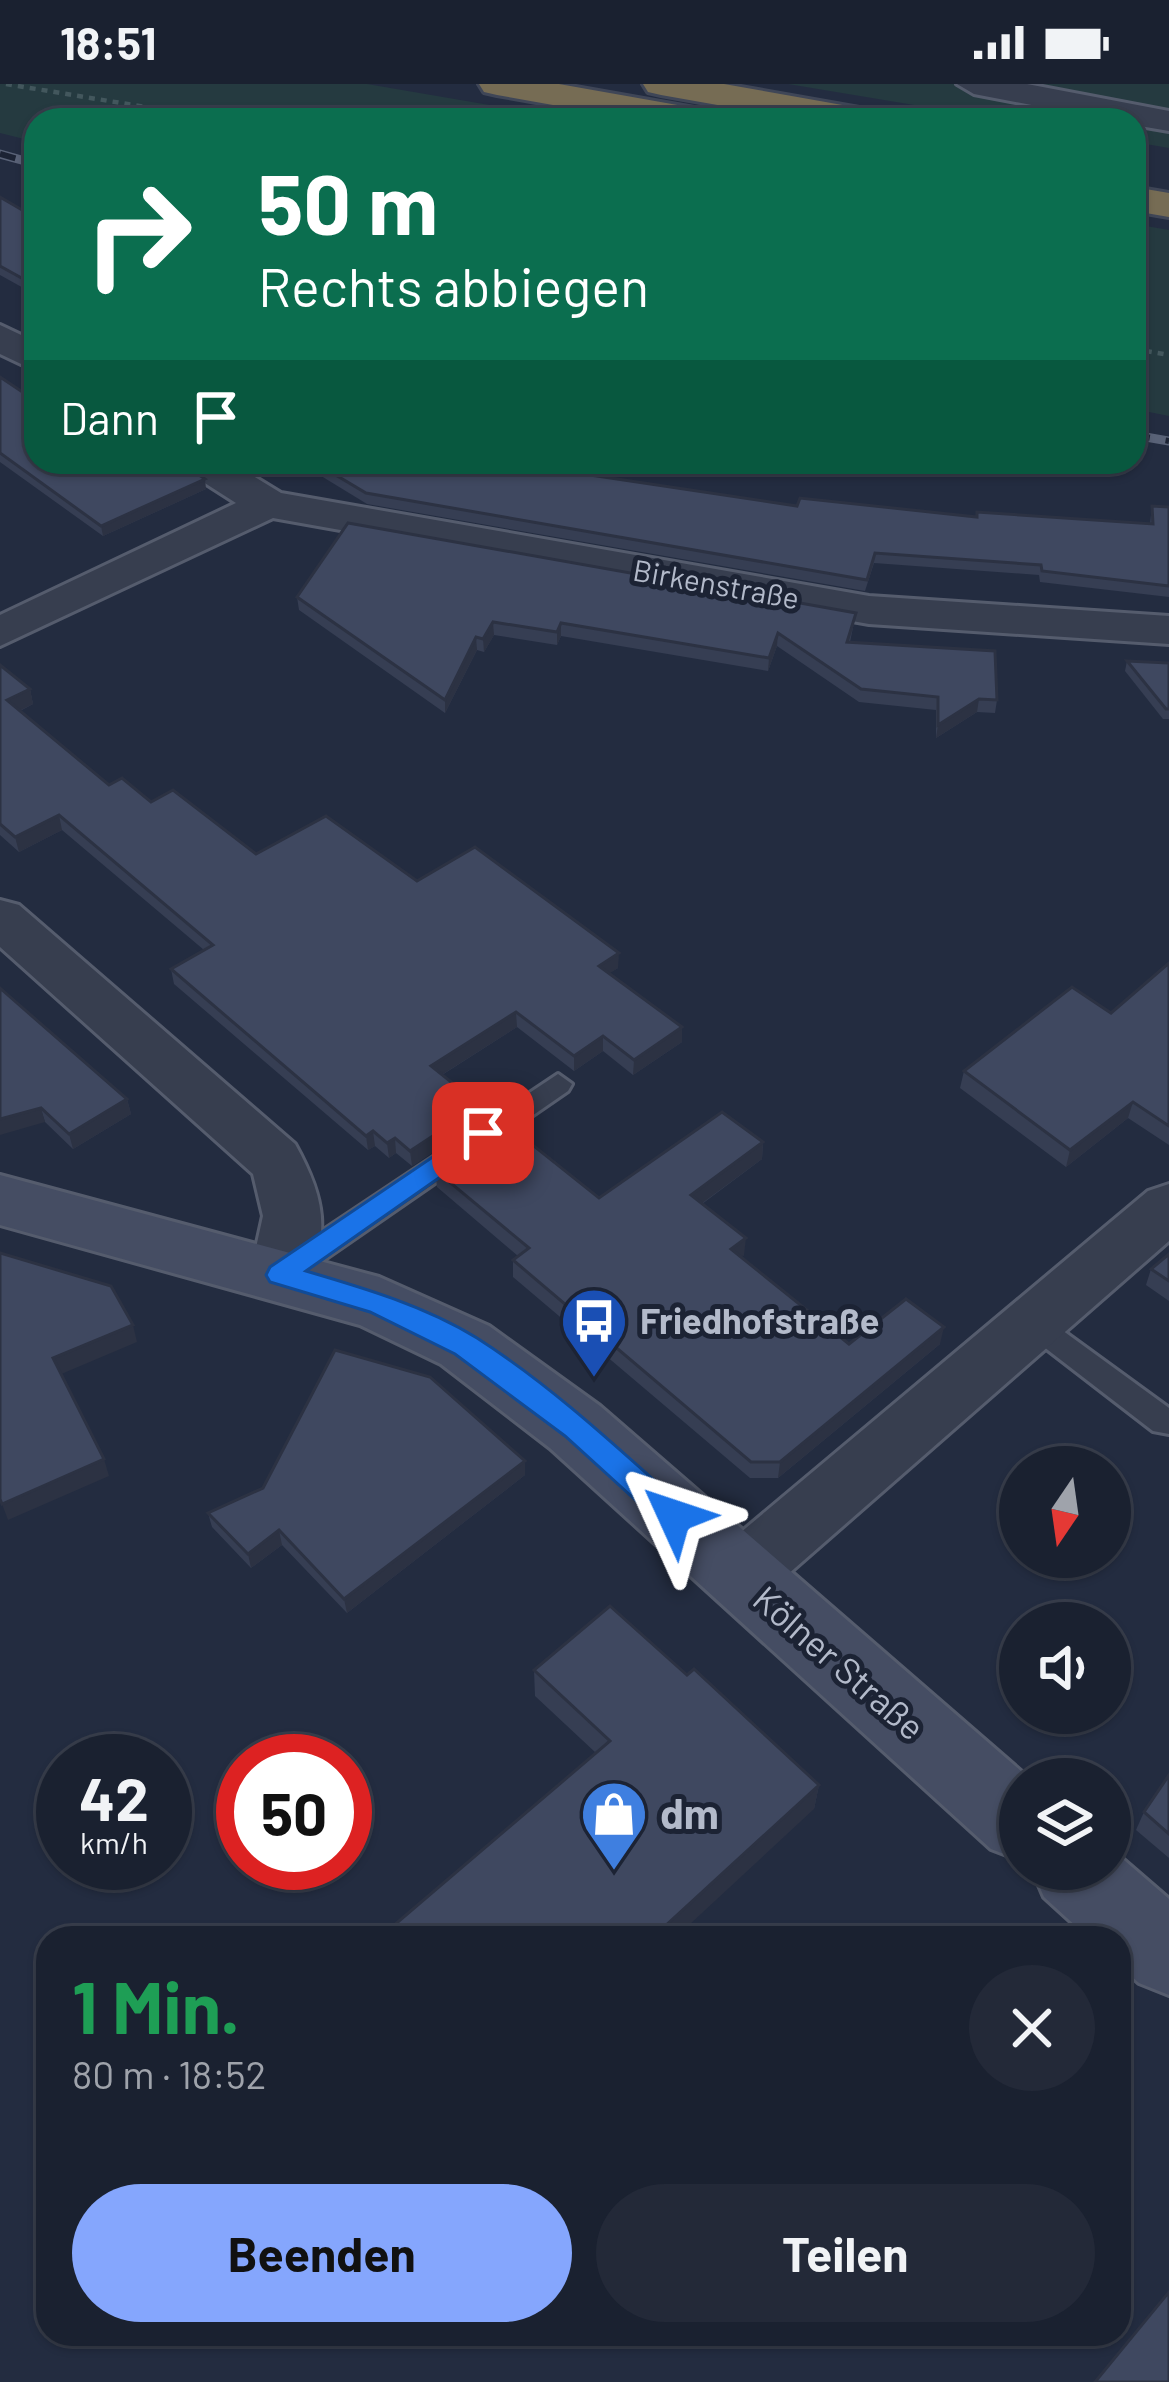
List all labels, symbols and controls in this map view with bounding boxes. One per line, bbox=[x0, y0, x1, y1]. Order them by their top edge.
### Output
text: 18:51 bbox=[60, 15, 156, 69]
text: 50 m bbox=[258, 151, 438, 252]
icon: right bbox=[60, 156, 216, 312]
text: Rechts abbiegen bbox=[258, 253, 649, 318]
icon: arrive bbox=[183, 384, 249, 450]
text: Dann bbox=[60, 390, 159, 444]
street label: Birkenstraße bbox=[630, 551, 802, 615]
pin bbox=[432, 1082, 534, 1184]
icon: arrive bbox=[450, 1100, 516, 1166]
bus stop icon: Friedhofstraße bbox=[559, 1286, 629, 1380]
place label: Friedhofstraße bbox=[640, 1298, 879, 1341]
north arrow bbox=[999, 1446, 1131, 1578]
map controls bbox=[999, 1446, 1131, 1890]
position arrow bbox=[611, 1453, 737, 1579]
street label: Kölner Straße bbox=[746, 1576, 934, 1748]
button: sound bbox=[999, 1602, 1131, 1734]
speed limit sign: 50 bbox=[216, 1734, 372, 1890]
button: layers bbox=[999, 1758, 1131, 1890]
text: 42 bbox=[79, 1761, 149, 1833]
shop icon: dm bbox=[579, 1779, 649, 1873]
place label: dm bbox=[660, 1787, 719, 1837]
text: km/h bbox=[80, 1824, 148, 1860]
text: 1 Min. bbox=[72, 1962, 240, 2048]
button: close bbox=[969, 1965, 1095, 2091]
text: 80 m · 18:52 bbox=[72, 2050, 266, 2097]
button: Beenden bbox=[72, 2184, 572, 2322]
button: Teilen bbox=[596, 2184, 1095, 2322]

